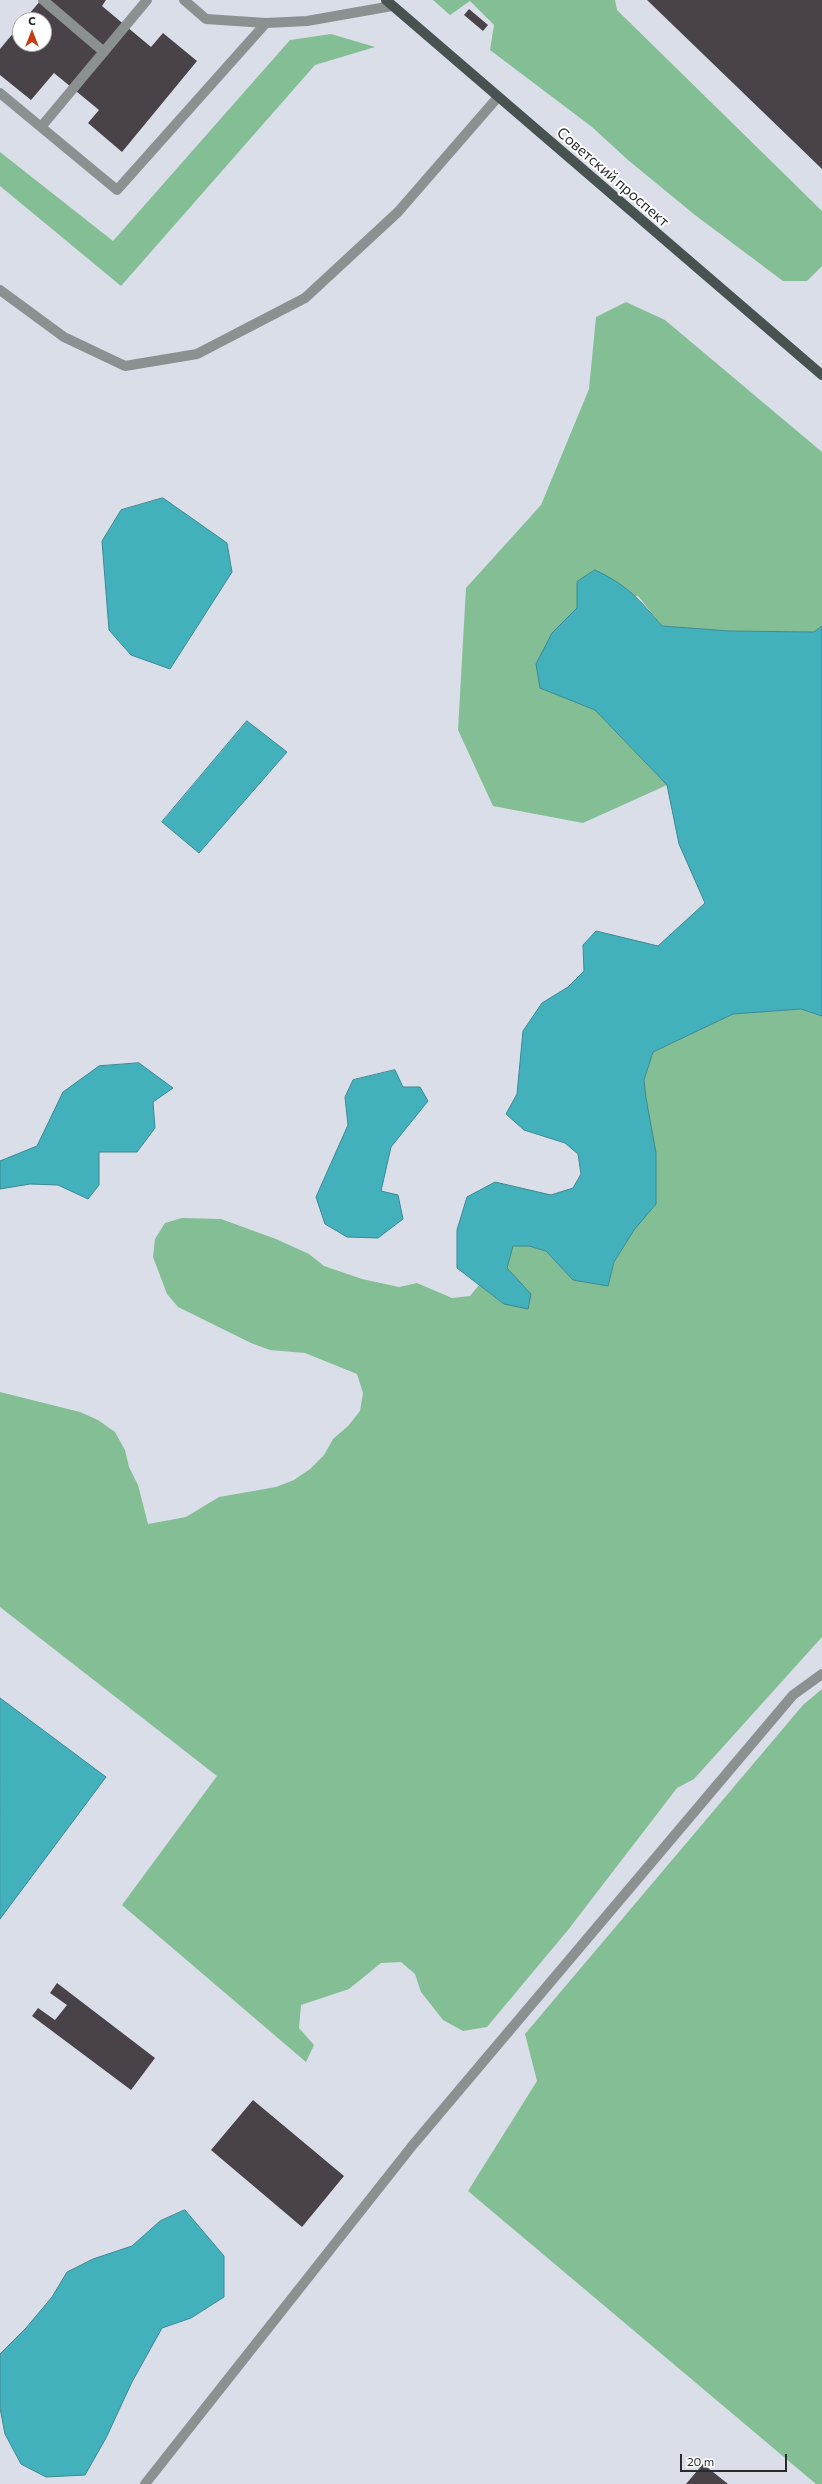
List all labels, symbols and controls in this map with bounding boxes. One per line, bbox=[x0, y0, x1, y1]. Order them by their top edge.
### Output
north arrow bbox=[12, 12, 52, 52]
text: С bbox=[28, 14, 36, 27]
street label: Советский проспект bbox=[553, 123, 673, 231]
scale bar bbox=[682, 2446, 789, 2472]
text: 20 m bbox=[687, 2454, 714, 2468]

